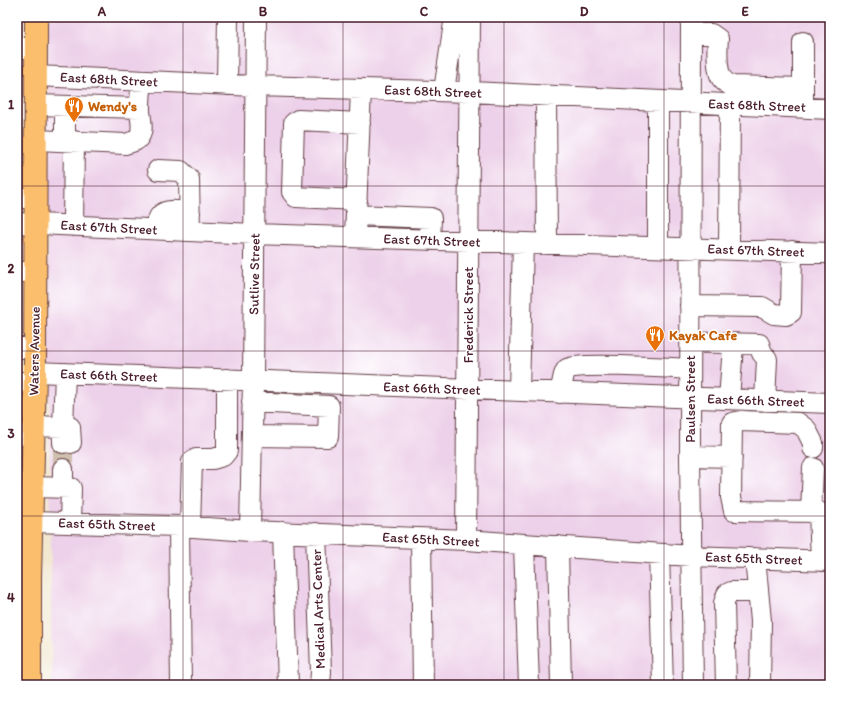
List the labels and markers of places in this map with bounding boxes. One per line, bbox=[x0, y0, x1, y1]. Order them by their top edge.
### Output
restaurant icon: Wendy's bbox=[63, 95, 85, 123]
place label: Wendy's bbox=[88, 98, 137, 115]
restaurant icon: Kayak Cafe bbox=[644, 324, 666, 352]
place label: Kayak Cafe bbox=[669, 327, 737, 344]

